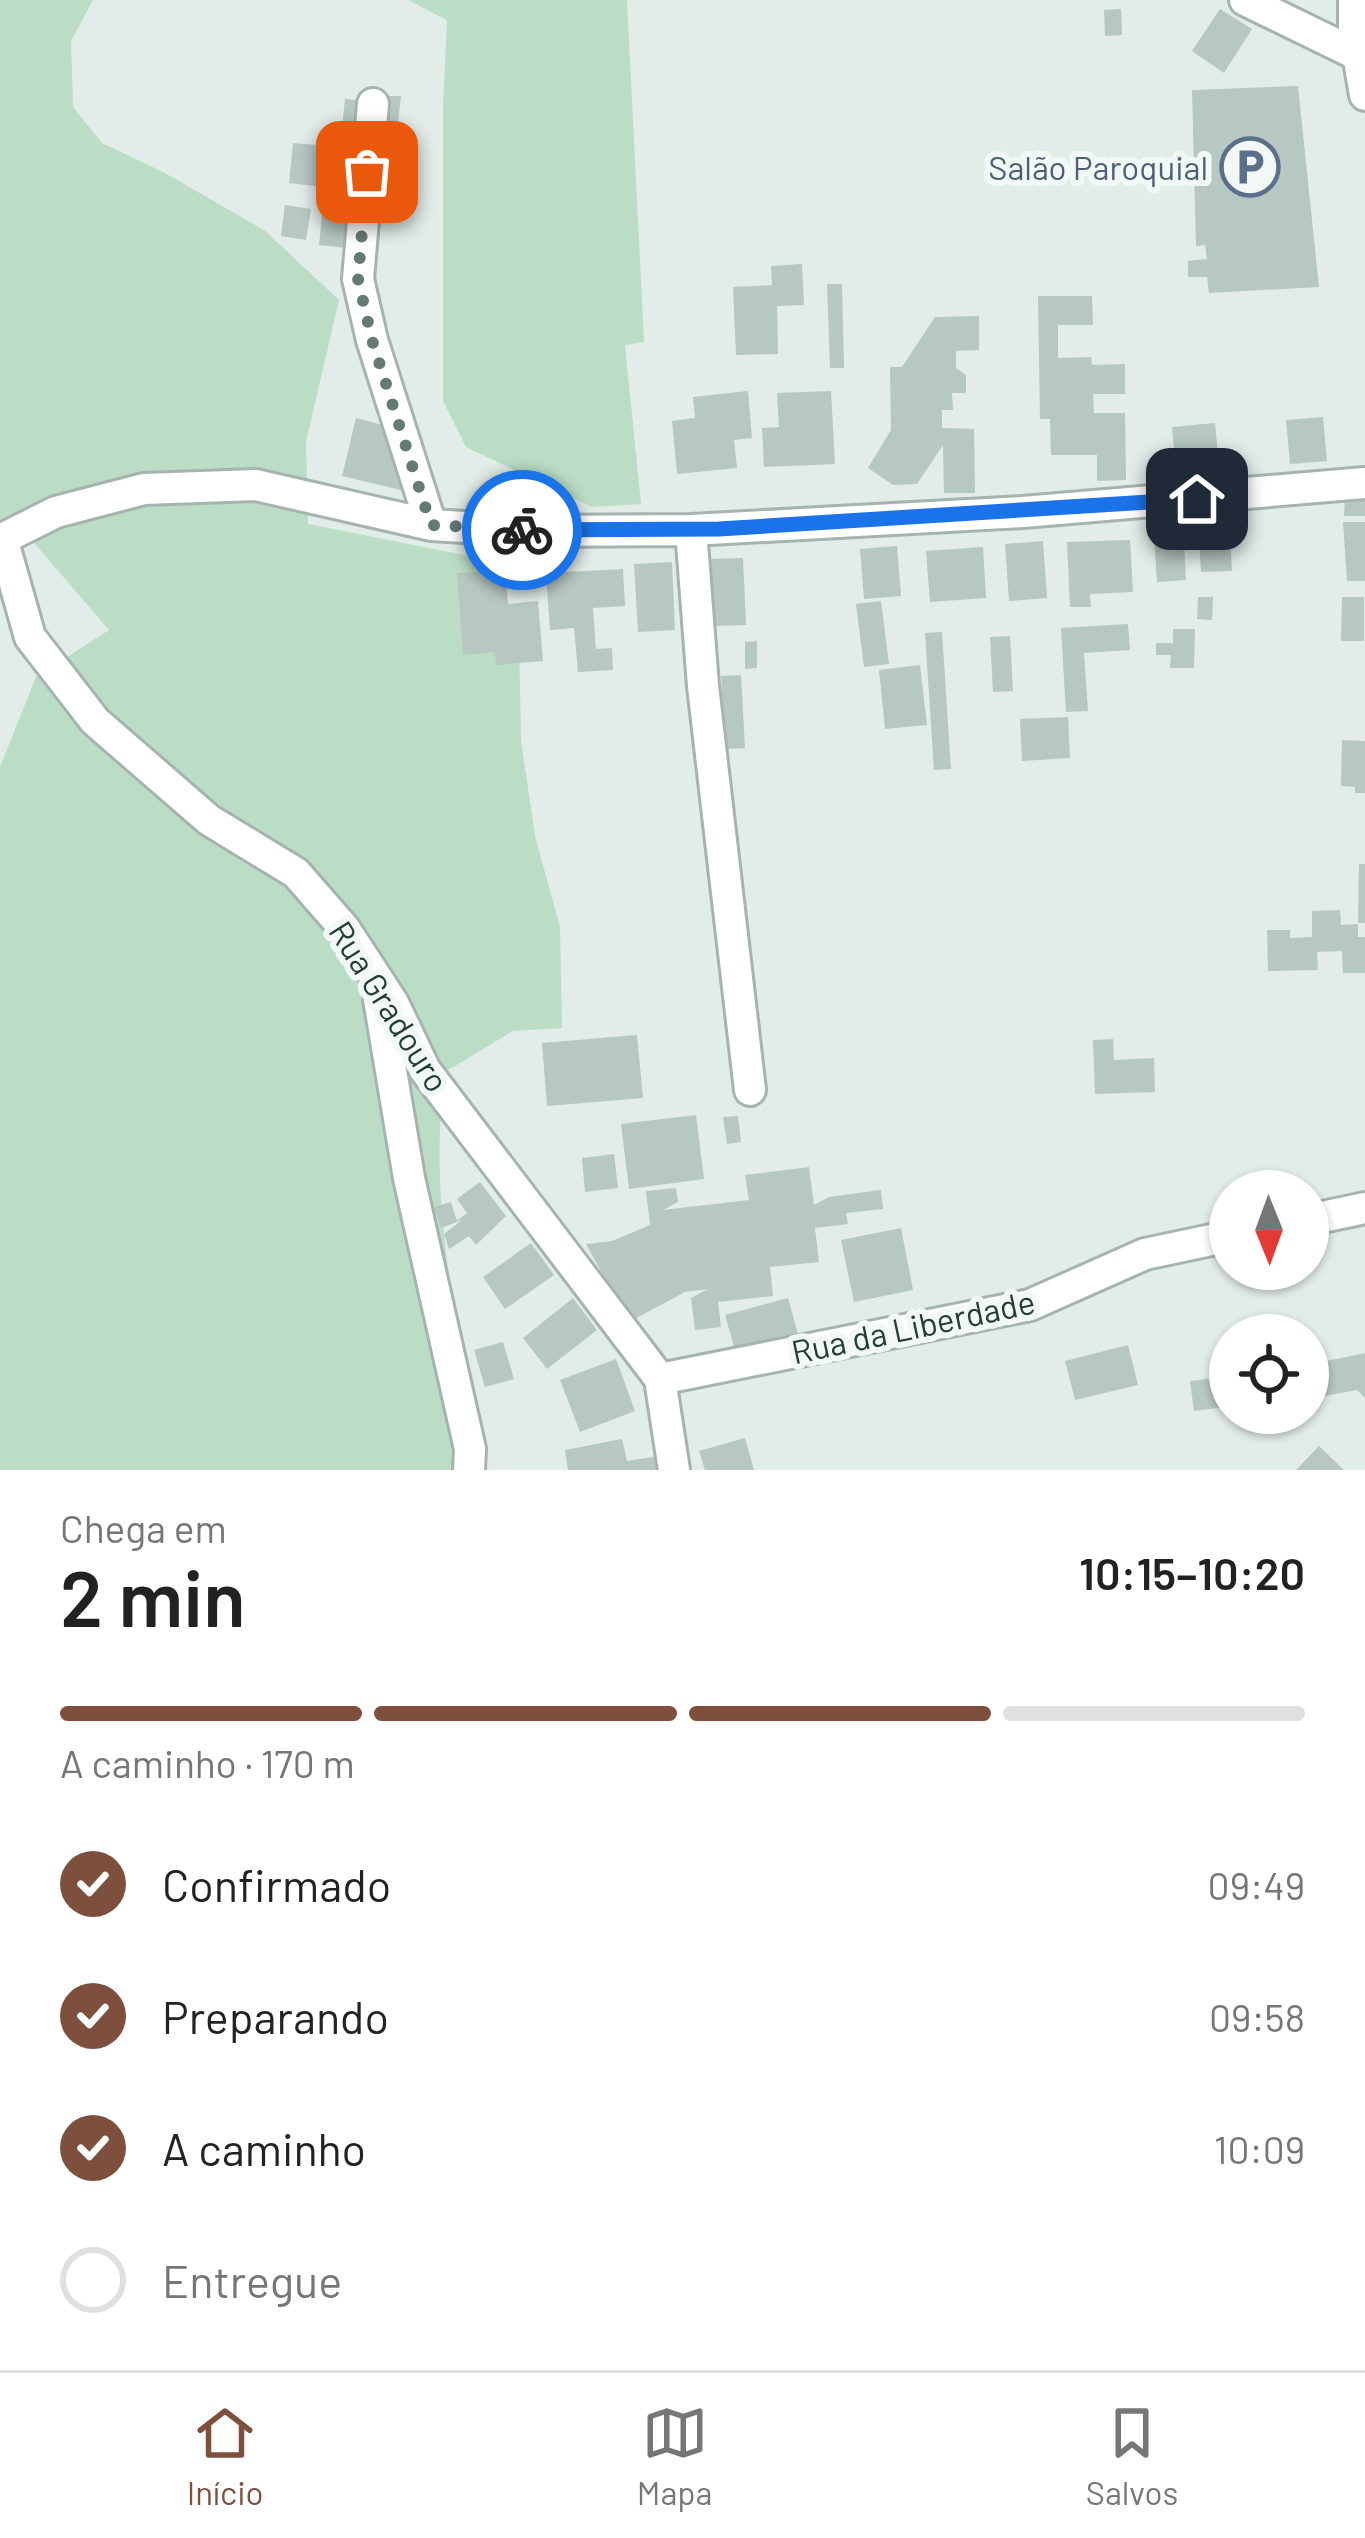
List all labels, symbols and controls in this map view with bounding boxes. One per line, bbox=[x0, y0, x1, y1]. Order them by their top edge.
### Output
pin bbox=[316, 121, 418, 223]
parking icon: Salão Paroquial bbox=[1219, 136, 1281, 198]
icon: bag bbox=[334, 139, 400, 205]
place label: Salão Paroquial bbox=[988, 147, 1208, 187]
pin bbox=[1146, 448, 1248, 550]
icon: home bbox=[1164, 466, 1230, 532]
courier bbox=[462, 470, 582, 590]
icon: bike bbox=[489, 497, 555, 563]
street label: Rua Gradouro bbox=[322, 913, 458, 1099]
north arrow bbox=[1209, 1170, 1329, 1290]
map controls bbox=[1209, 1170, 1329, 1434]
street label: Rua da Liberdade bbox=[788, 1281, 1038, 1371]
button: locate bbox=[1209, 1314, 1329, 1434]
text: Chega em bbox=[60, 1504, 227, 1551]
text: 10:15–10:20 bbox=[1079, 1545, 1305, 1599]
text: 2 min bbox=[60, 1549, 246, 1643]
text: A caminho · 170 m bbox=[60, 1739, 355, 1786]
icon: check bbox=[60, 1851, 126, 1917]
text: Confirmado bbox=[162, 1857, 391, 1911]
text: 09:49 bbox=[1208, 1861, 1305, 1908]
icon: check bbox=[60, 1983, 126, 2049]
text: Preparando bbox=[162, 1989, 389, 2043]
text: 09:58 bbox=[1209, 1993, 1305, 2040]
icon: check bbox=[60, 2115, 126, 2181]
text: A caminho bbox=[162, 2121, 366, 2175]
text: 10:09 bbox=[1214, 2125, 1305, 2172]
text: Entregue bbox=[162, 2253, 342, 2307]
tab: Início bbox=[187, 2400, 264, 2512]
tab: Mapa bbox=[637, 2400, 712, 2512]
tab: Salvos bbox=[1086, 2400, 1178, 2512]

